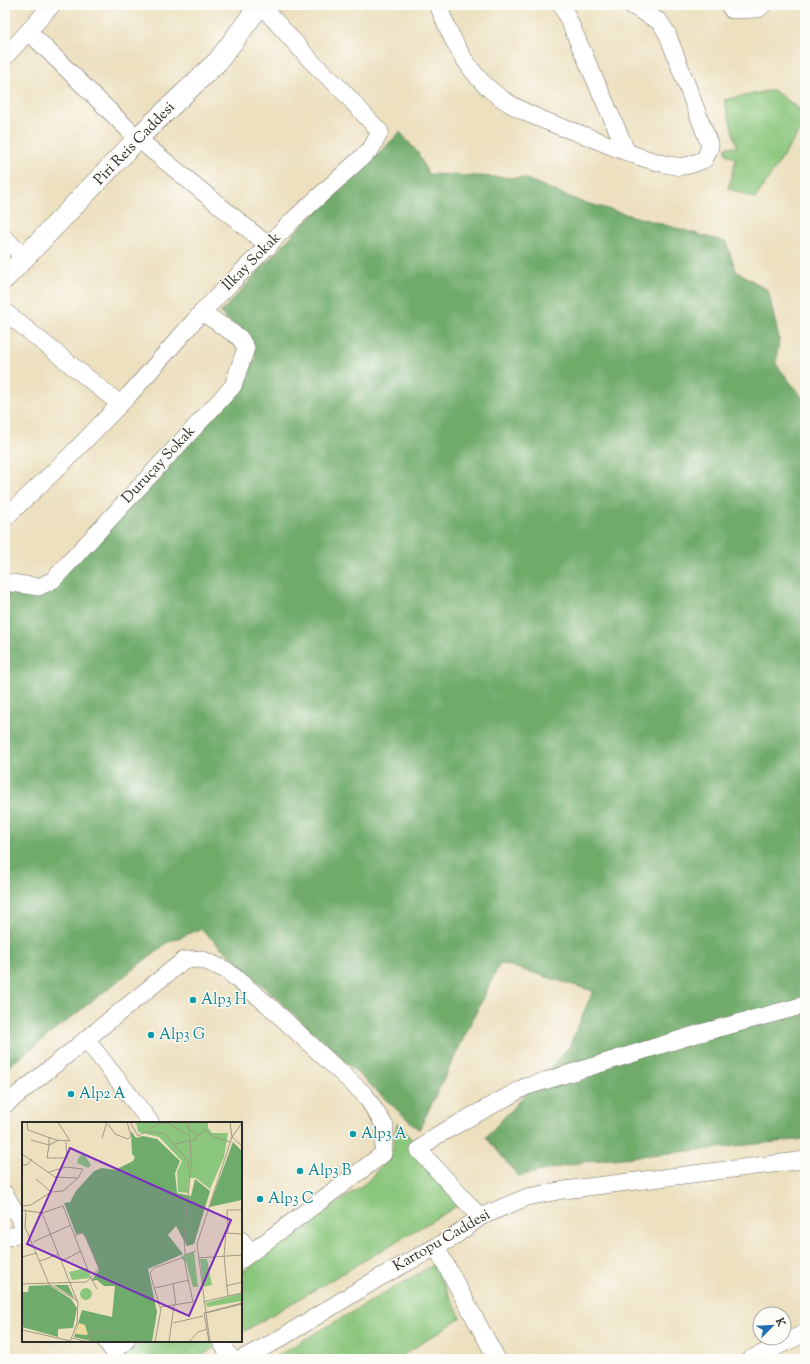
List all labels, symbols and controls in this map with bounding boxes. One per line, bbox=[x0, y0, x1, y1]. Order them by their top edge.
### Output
street label: Piri Reis Caddesi bbox=[90, 98, 180, 190]
street label: İlkay Sokak bbox=[217, 227, 286, 296]
street label: Duruçay Sokak bbox=[117, 422, 201, 508]
place label: Alp3 H bbox=[201, 990, 247, 1011]
marker: Alp3 H bbox=[188, 995, 198, 1005]
place label: Alp3 G bbox=[159, 1025, 205, 1046]
marker: Alp3 G bbox=[146, 1030, 156, 1040]
place label: Alp2 A bbox=[79, 1084, 126, 1105]
marker: Alp2 A bbox=[66, 1089, 76, 1099]
inset map bbox=[22, 1122, 242, 1342]
place label: Alp3 A bbox=[361, 1124, 407, 1145]
marker: Alp3 A bbox=[348, 1129, 358, 1139]
place label: Alp3 B bbox=[308, 1161, 352, 1182]
marker: Alp3 B bbox=[295, 1166, 305, 1176]
place label: Alp3 C bbox=[268, 1189, 314, 1210]
marker: Alp3 C bbox=[255, 1194, 265, 1204]
street label: Kartopu Caddesi bbox=[390, 1205, 494, 1277]
north arrow bbox=[752, 1306, 792, 1346]
text: K bbox=[771, 1315, 789, 1329]

